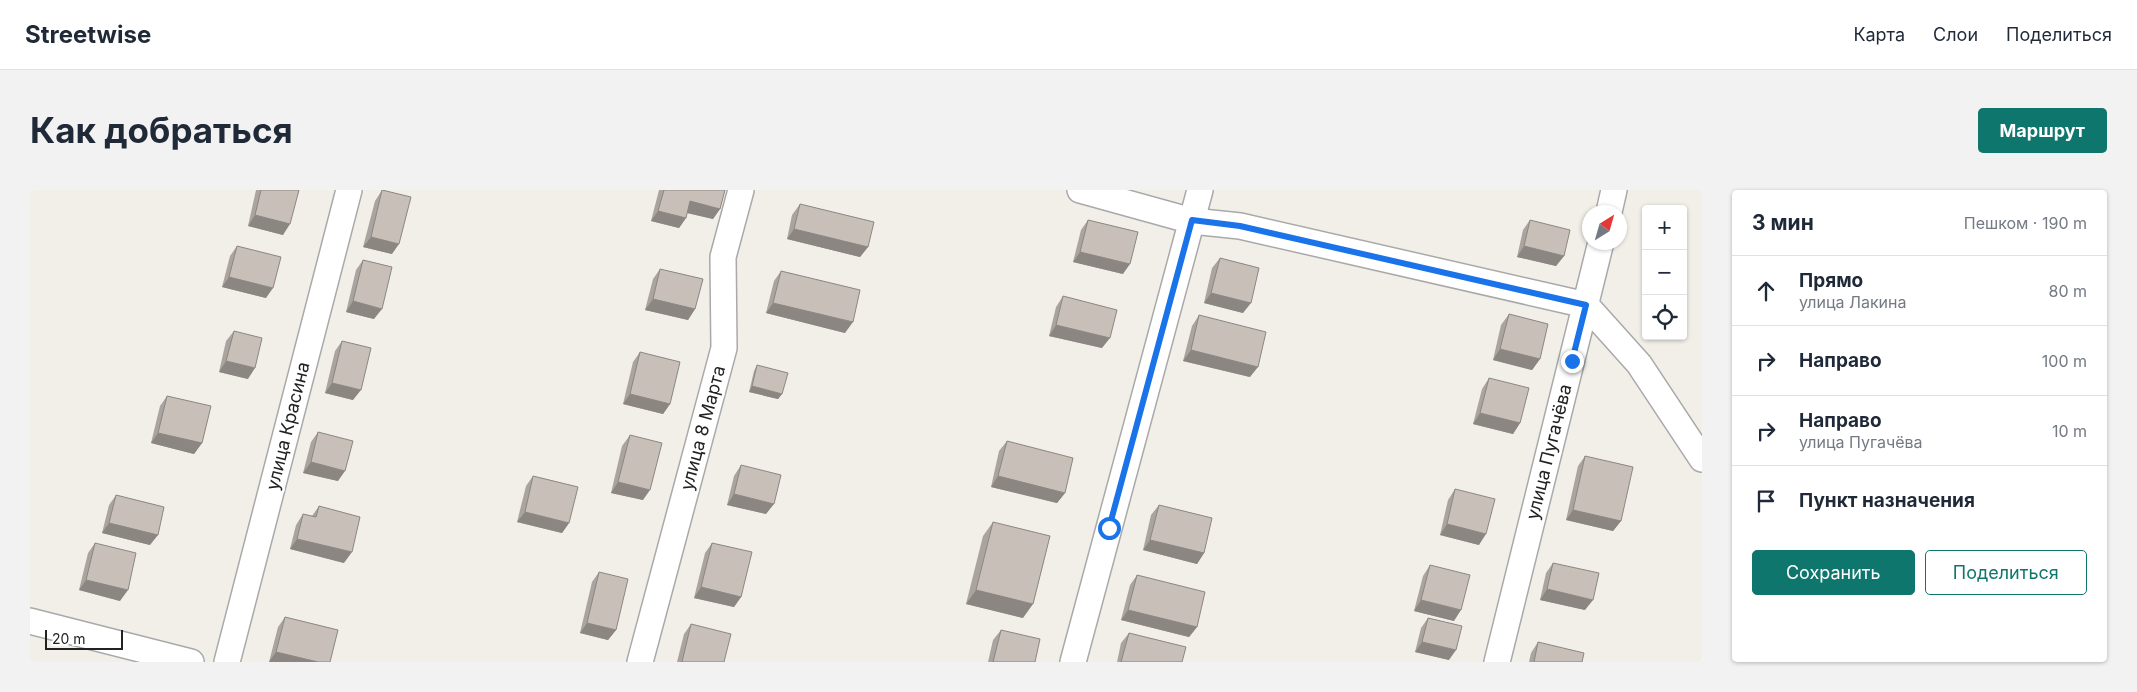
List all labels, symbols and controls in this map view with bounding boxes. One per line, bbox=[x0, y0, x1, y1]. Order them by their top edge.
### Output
text: Streetwise bbox=[25, 20, 151, 49]
text: Карта bbox=[1853, 24, 1905, 45]
text: Слои bbox=[1933, 24, 1978, 45]
text: Поделиться bbox=[2006, 24, 2112, 45]
button: Маршрут bbox=[1978, 108, 2107, 153]
text: Как добраться bbox=[30, 109, 293, 151]
north arrow bbox=[1582, 205, 1627, 250]
map controls bbox=[1642, 205, 1687, 340]
button: + bbox=[1642, 205, 1687, 250]
text: 3 мин bbox=[1752, 210, 1814, 235]
text: Пешком · 190 m bbox=[1964, 213, 2087, 233]
button: − bbox=[1642, 250, 1687, 295]
text: Прямо bbox=[1799, 269, 1863, 292]
icon: ahead bbox=[1752, 277, 1780, 305]
text: 80 m bbox=[2048, 281, 2087, 301]
text: улица Лакина bbox=[1799, 292, 1907, 312]
button: locate bbox=[1642, 295, 1687, 340]
icon: right bbox=[1752, 347, 1780, 375]
text: Направо bbox=[1799, 349, 1882, 372]
route end bbox=[1561, 350, 1584, 373]
text: 100 m bbox=[2042, 351, 2087, 371]
street label: улица Красина bbox=[261, 360, 314, 492]
street label: улица 8 Марта bbox=[676, 363, 729, 493]
street label: улица Пугачёва bbox=[1522, 382, 1576, 522]
text: Направо bbox=[1799, 409, 1882, 432]
icon: right bbox=[1752, 417, 1780, 445]
text: 10 m bbox=[2052, 421, 2087, 441]
text: улица Пугачёва bbox=[1799, 432, 1922, 452]
icon: arrive bbox=[1752, 487, 1780, 515]
text: Пункт назначения bbox=[1799, 489, 1975, 512]
route start bbox=[1098, 517, 1121, 540]
button: Сохранить bbox=[1752, 550, 1915, 595]
button: Поделиться bbox=[1925, 550, 2087, 595]
scale bar bbox=[45, 627, 122, 650]
text: 20 m bbox=[52, 630, 86, 647]

